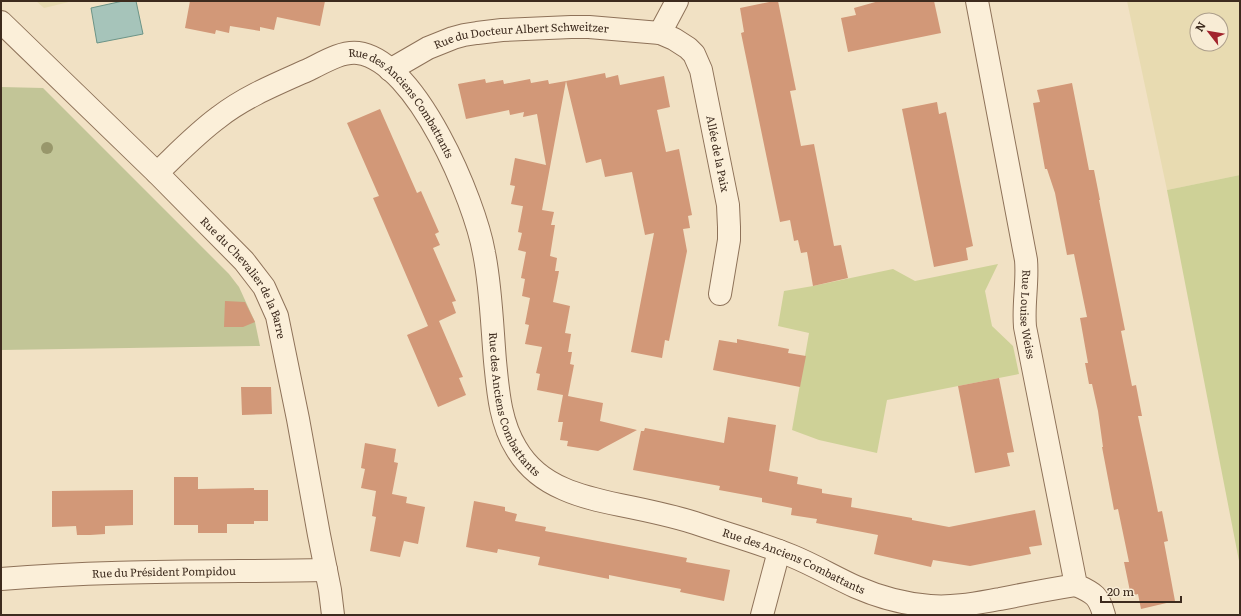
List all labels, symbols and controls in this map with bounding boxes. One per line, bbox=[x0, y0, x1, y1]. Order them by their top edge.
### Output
north arrow bbox=[1189, 12, 1229, 52]
street label: Rue du Docteur Albert Schweitzer bbox=[431, 18, 610, 52]
text: N bbox=[1190, 18, 1209, 34]
street label: Rue des Anciens Combattants bbox=[348, 44, 458, 160]
street label: Allée de la Paix bbox=[703, 114, 734, 194]
street label: Rue du Chevalier de la Barre bbox=[197, 213, 290, 340]
street label: Rue Louise Weiss bbox=[1018, 269, 1040, 360]
street label: Rue des Anciens Combattants bbox=[486, 332, 544, 479]
street label: Rue des Anciens Combattants bbox=[721, 523, 868, 597]
street label: Rue du Président Pompidou bbox=[92, 562, 236, 581]
scale bar bbox=[1101, 578, 1181, 604]
text: 20 m bbox=[1107, 582, 1134, 600]

